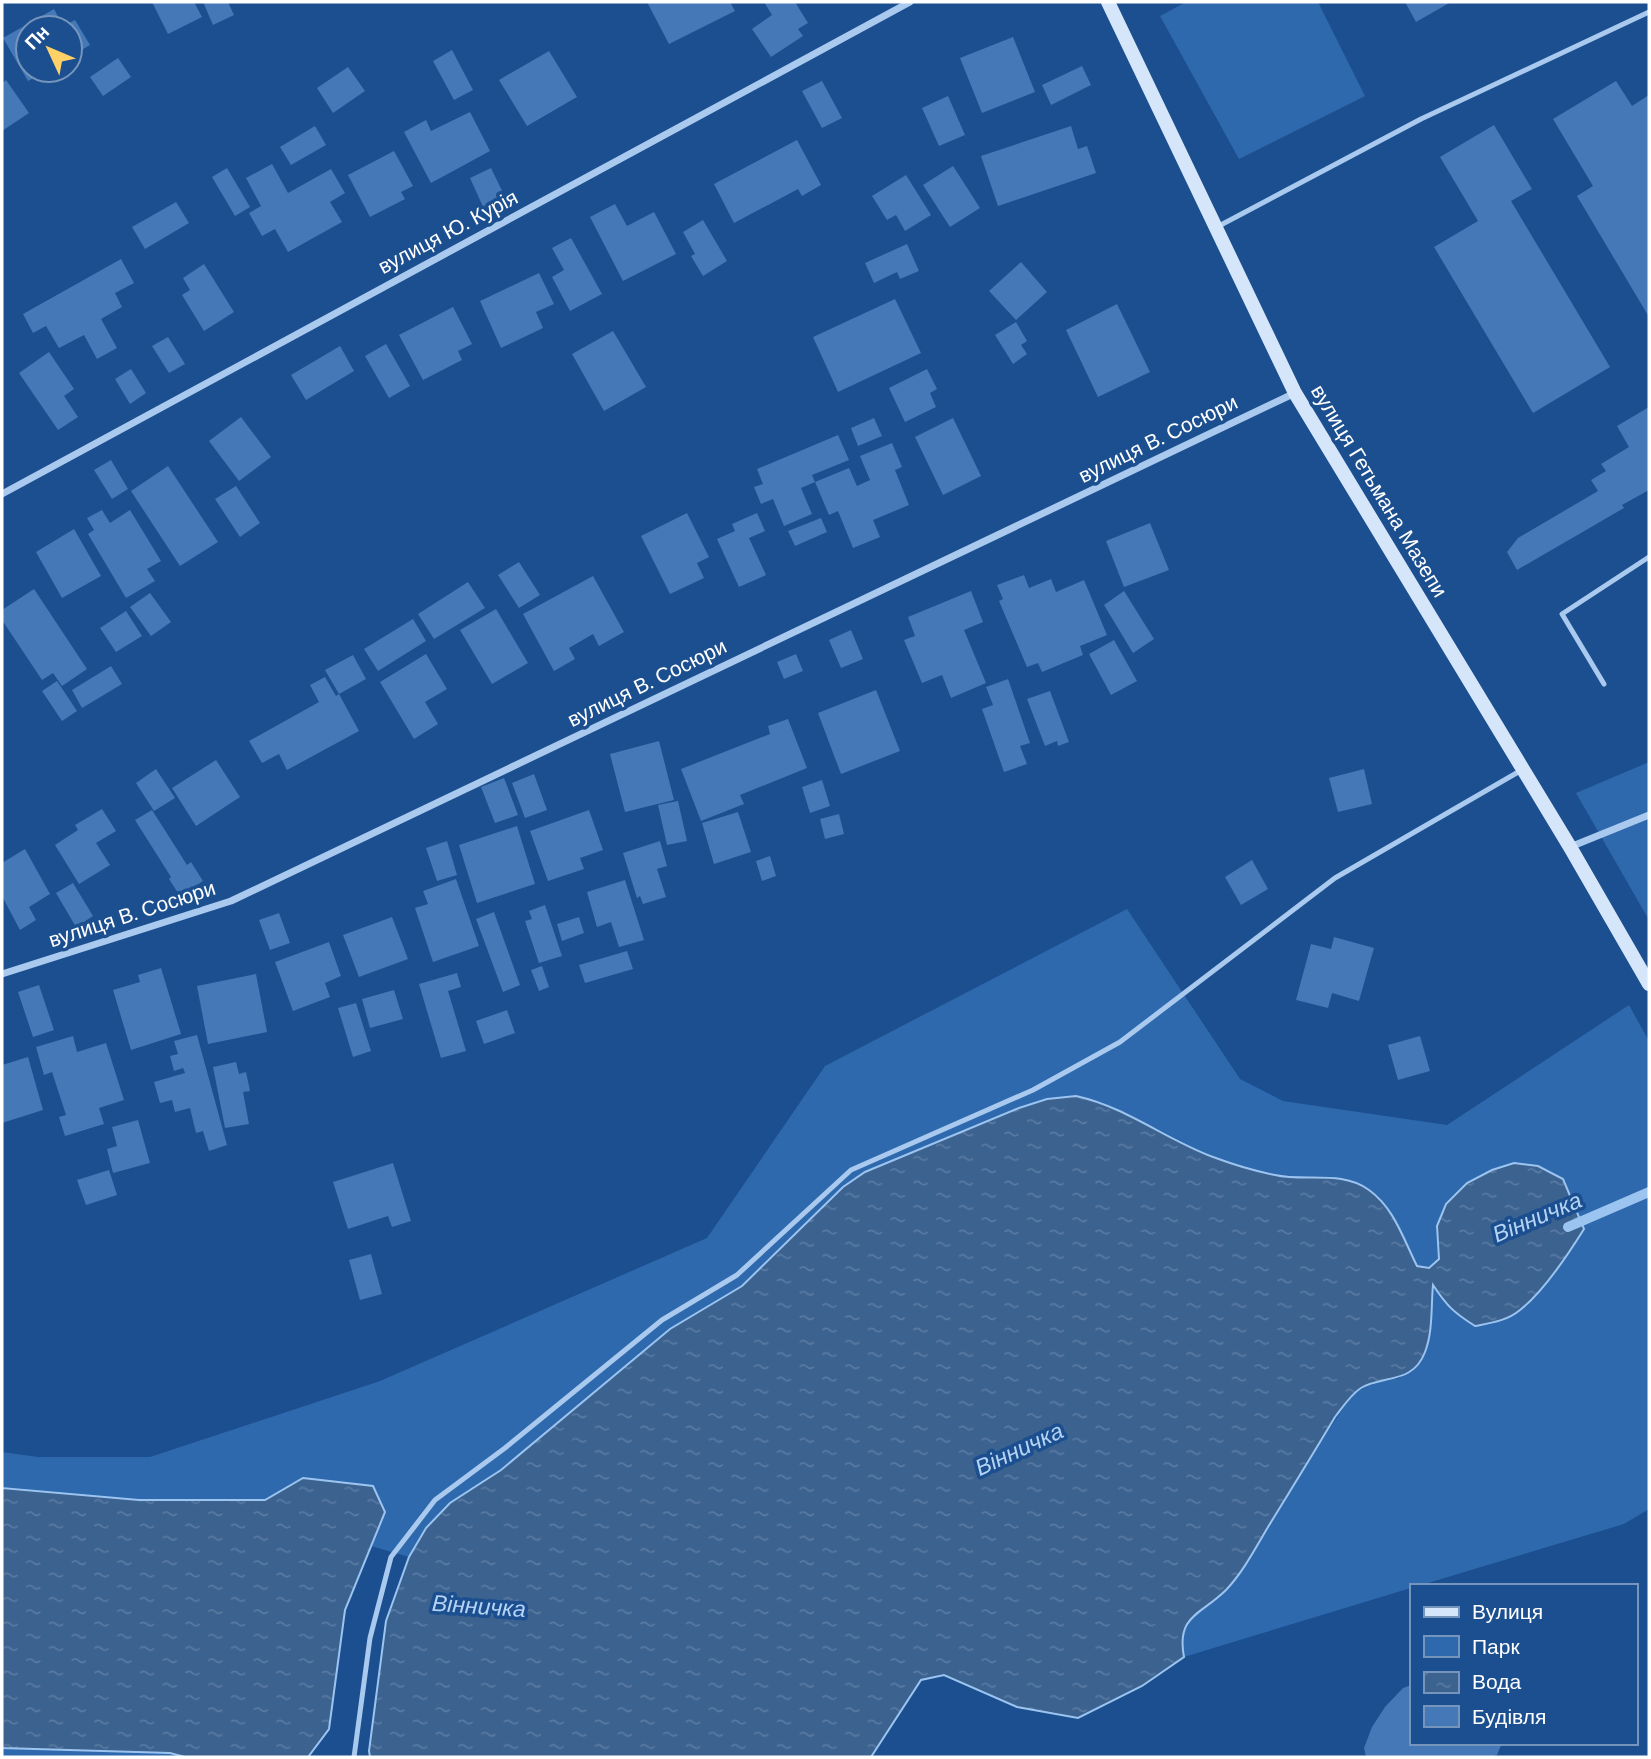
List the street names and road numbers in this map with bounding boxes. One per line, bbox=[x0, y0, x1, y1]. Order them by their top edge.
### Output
street label: вулиця Ю. Курія bbox=[373, 183, 523, 281]
street label: вулиця Гетьмана Мазепи bbox=[1304, 379, 1454, 603]
street label: вулиця В. Сосюри bbox=[1074, 388, 1242, 490]
street label: вулиця В. Сосюри bbox=[563, 632, 731, 734]
street label: вулиця В. Сосюри bbox=[45, 874, 219, 954]

